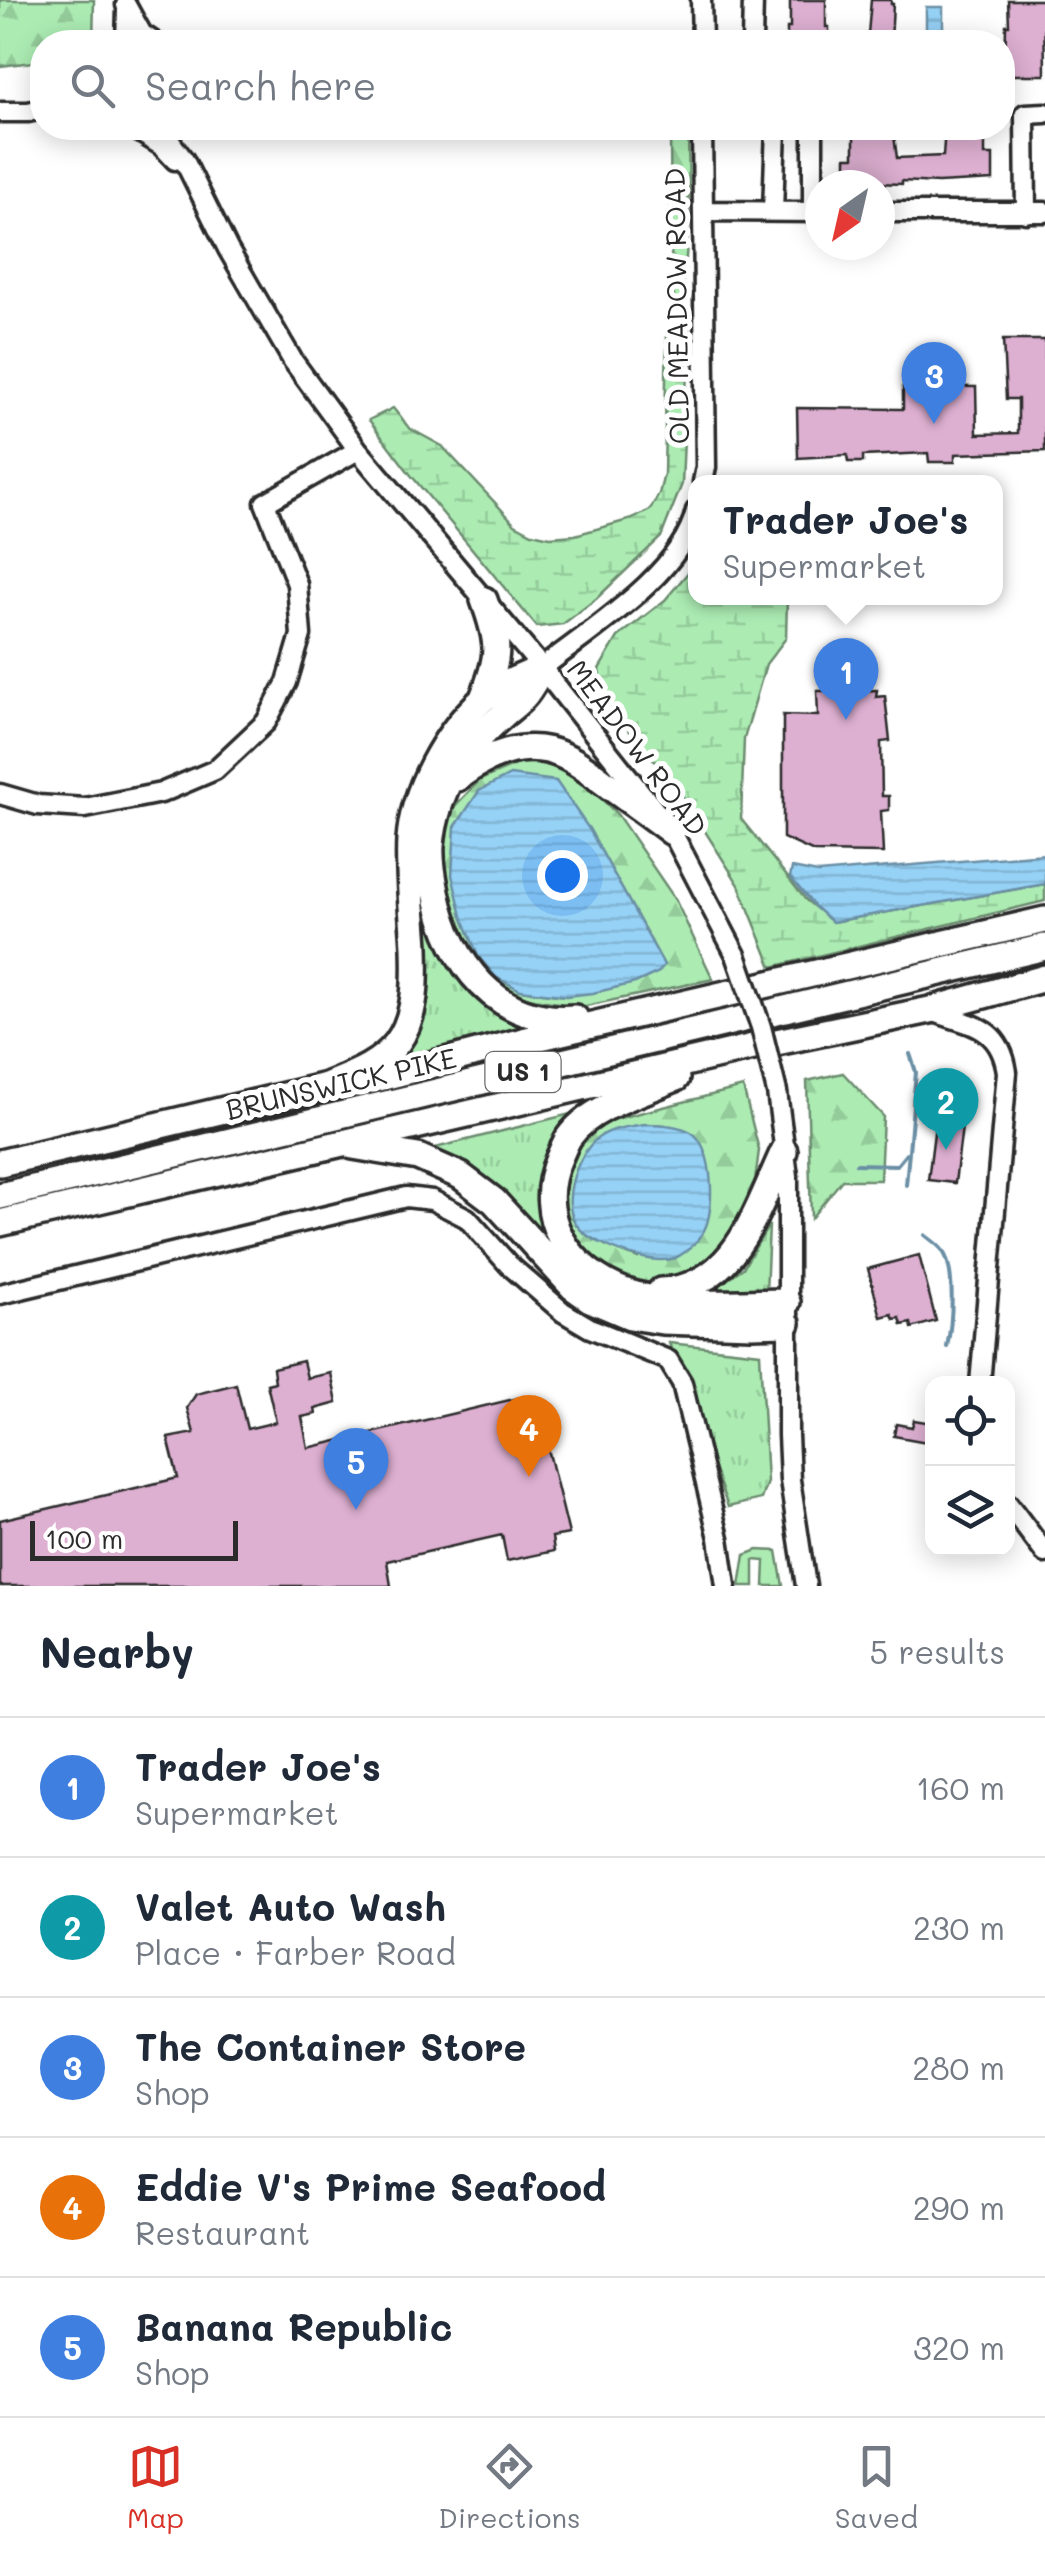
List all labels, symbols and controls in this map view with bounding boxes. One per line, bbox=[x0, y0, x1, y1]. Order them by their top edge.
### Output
search box bbox=[30, 30, 1015, 140]
icon: search bbox=[65, 58, 120, 113]
text: Search here bbox=[145, 60, 376, 110]
street label: OLD MEADOW ROAD bbox=[656, 167, 696, 445]
north arrow bbox=[805, 170, 895, 260]
pin: 3 bbox=[902, 342, 966, 424]
popup bbox=[688, 475, 1003, 605]
text: Trader Joe's bbox=[723, 494, 968, 544]
text: Supermarket bbox=[723, 544, 926, 586]
pin: 1 bbox=[814, 638, 878, 720]
street label: MEADOW ROAD bbox=[560, 652, 716, 843]
your location bbox=[537, 850, 588, 901]
street label: BRUNSWICK PIKE bbox=[222, 1039, 460, 1127]
road number: US 1 bbox=[486, 1052, 560, 1092]
pin: 2 bbox=[914, 1068, 978, 1150]
map controls bbox=[925, 1376, 1015, 1556]
button: locate bbox=[925, 1376, 1015, 1466]
pin: 4 bbox=[496, 1394, 562, 1477]
pin: 5 bbox=[324, 1428, 388, 1510]
button: layers bbox=[925, 1466, 1015, 1556]
scale bar bbox=[30, 1516, 238, 1560]
text: 100 m bbox=[45, 1520, 123, 1556]
text: Nearby bbox=[40, 1624, 194, 1679]
text: 5 results bbox=[870, 1630, 1005, 1672]
text: Trader Joe's bbox=[135, 1741, 381, 1791]
text: 1 bbox=[65, 1766, 80, 1808]
text: 160 m bbox=[916, 1766, 1005, 1808]
text: Supermarket bbox=[135, 1791, 339, 1833]
text: Valet Auto Wash bbox=[135, 1881, 446, 1931]
text: 2 bbox=[64, 1906, 81, 1948]
text: 230 m bbox=[913, 1906, 1005, 1948]
text: Place · Farber Road bbox=[135, 1931, 456, 1973]
text: The Container Store bbox=[135, 2021, 526, 2071]
text: 3 bbox=[63, 2046, 82, 2088]
text: 280 m bbox=[912, 2046, 1005, 2088]
text: Shop bbox=[135, 2071, 210, 2113]
text: Eddie V's Prime Seafood bbox=[135, 2161, 606, 2211]
text: 4 bbox=[62, 2186, 83, 2228]
text: 290 m bbox=[913, 2186, 1005, 2228]
text: Restaurant bbox=[135, 2211, 310, 2253]
text: Banana Republic bbox=[135, 2301, 453, 2351]
text: 5 bbox=[63, 2326, 82, 2368]
text: 320 m bbox=[913, 2326, 1005, 2368]
text: Shop bbox=[135, 2351, 210, 2393]
tab: Map bbox=[127, 2439, 184, 2535]
tab: Directions bbox=[438, 2439, 581, 2535]
tab: Saved bbox=[835, 2439, 918, 2535]

